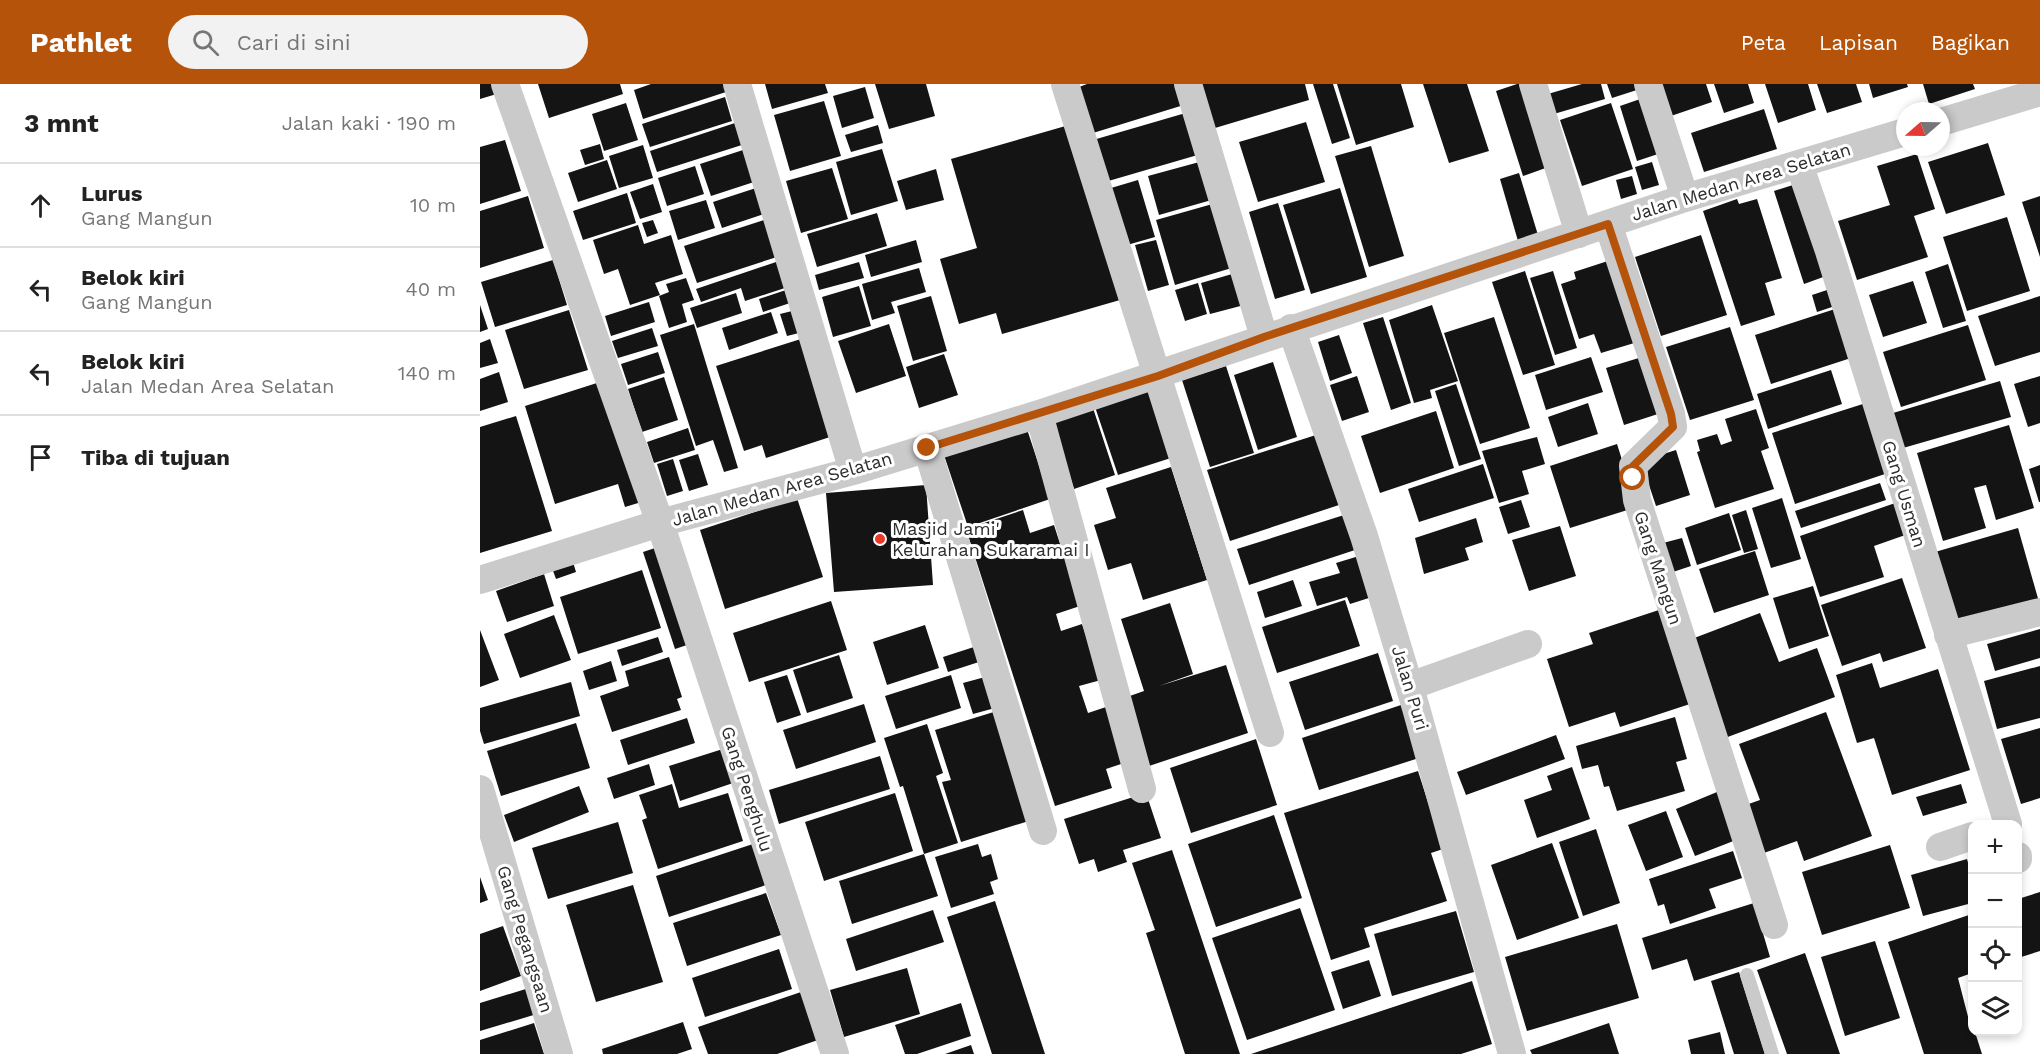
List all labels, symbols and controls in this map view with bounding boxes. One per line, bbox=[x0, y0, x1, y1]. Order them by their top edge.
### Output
search box bbox=[168, 15, 588, 69]
text: Pathlet bbox=[30, 26, 132, 59]
icon: search bbox=[189, 26, 222, 59]
text: Cari di sini bbox=[237, 30, 351, 55]
text: Peta bbox=[1741, 30, 1786, 55]
text: Lapisan bbox=[1819, 30, 1898, 55]
text: Bagikan bbox=[1931, 30, 2010, 55]
north arrow bbox=[1896, 102, 1950, 156]
text: 3 mnt bbox=[24, 108, 99, 138]
text: Jalan kaki · 190 m bbox=[282, 111, 456, 135]
street label: Jalan Medan Area Selatan bbox=[1629, 138, 1853, 225]
text: Lurus bbox=[81, 181, 143, 206]
icon: ahead bbox=[24, 189, 57, 222]
text: 10 m bbox=[410, 193, 456, 217]
text: Gang Mangun bbox=[81, 206, 213, 230]
text: Belok kiri bbox=[81, 265, 185, 290]
icon: left bbox=[24, 273, 57, 306]
text: 40 m bbox=[405, 277, 456, 301]
text: Gang Mangun bbox=[81, 290, 213, 314]
text: Belok kiri bbox=[81, 349, 185, 374]
icon: left bbox=[24, 357, 57, 390]
text: 140 m bbox=[398, 361, 456, 385]
text: Jalan Medan Area Selatan bbox=[81, 374, 334, 398]
route end bbox=[913, 434, 939, 460]
street label: Gang Usman bbox=[1878, 438, 1931, 550]
icon: arrive bbox=[24, 441, 57, 474]
text: Tiba di tujuan bbox=[81, 445, 230, 470]
street label: Jalan Medan Area Selatan bbox=[669, 447, 894, 530]
route start bbox=[1619, 464, 1645, 490]
street label: Gang Mangun bbox=[1630, 508, 1687, 627]
place label: Masjid Jami' Kelurahan Sukaramai I bbox=[892, 518, 1090, 560]
marker: Masjid Jami' Kelurahan Sukaramai I bbox=[873, 532, 887, 546]
street label: Jalan Puri bbox=[1388, 643, 1433, 733]
street label: Gang Penghulu bbox=[717, 723, 778, 854]
map controls bbox=[1968, 820, 2022, 1036]
button: + bbox=[1968, 820, 2022, 874]
street label: Gang Pegangsaan bbox=[493, 863, 558, 1015]
button: − bbox=[1968, 874, 2022, 928]
button: locate bbox=[1968, 928, 2022, 982]
button: layers bbox=[1968, 982, 2022, 1036]

